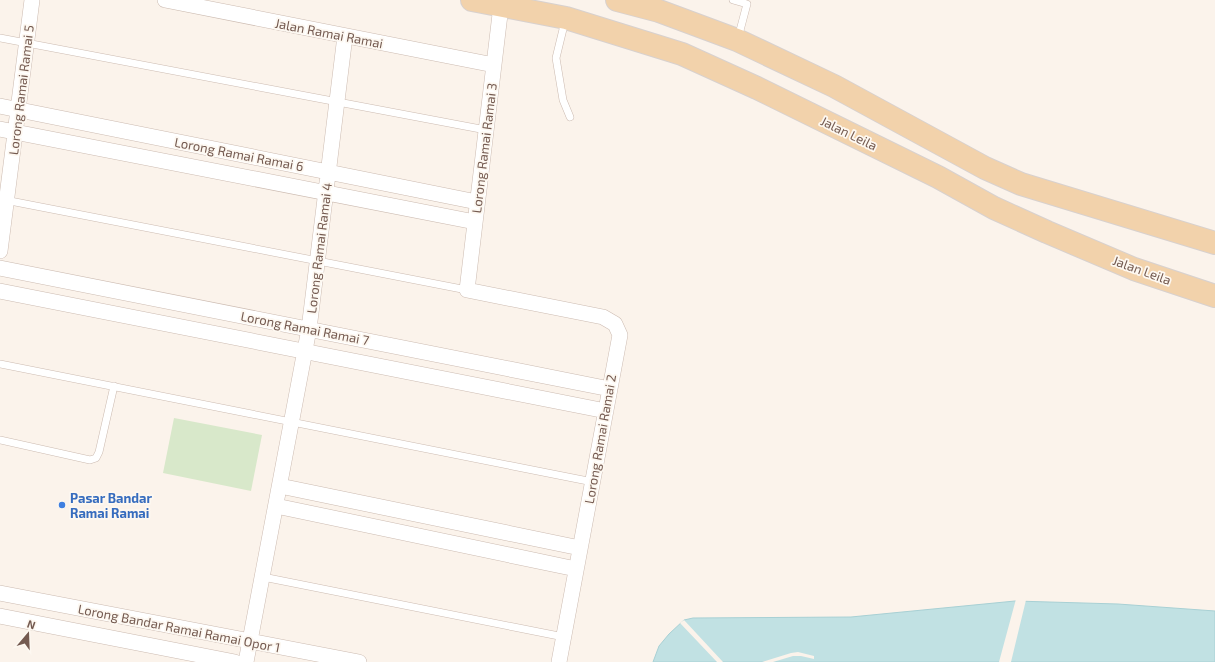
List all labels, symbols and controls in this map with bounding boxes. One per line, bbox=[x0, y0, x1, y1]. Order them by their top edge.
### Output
street label: Jalan Ramai Ramai bbox=[274, 15, 384, 51]
street label: Lorong Ramai Ramai 5 bbox=[5, 24, 37, 156]
street label: Lorong Ramai Ramai 3 bbox=[468, 82, 500, 214]
street label: Jalan Leila bbox=[818, 112, 880, 154]
street label: Lorong Ramai Ramai 6 bbox=[173, 134, 305, 174]
street label: Lorong Ramai Ramai 4 bbox=[303, 182, 335, 314]
street label: Jalan Leila bbox=[1111, 252, 1173, 288]
street label: Lorong Ramai Ramai 7 bbox=[239, 308, 371, 348]
street label: Lorong Ramai Ramai 2 bbox=[581, 373, 619, 505]
place label: Pasar Bandar Ramai Ramai bbox=[70, 490, 153, 521]
marker: Pasar Bandar Ramai Ramai bbox=[57, 500, 67, 510]
street label: Lorong Bandar Ramai Ramai Opor 1 bbox=[77, 601, 281, 655]
north arrow bbox=[8, 614, 48, 654]
text: N bbox=[26, 617, 37, 632]

